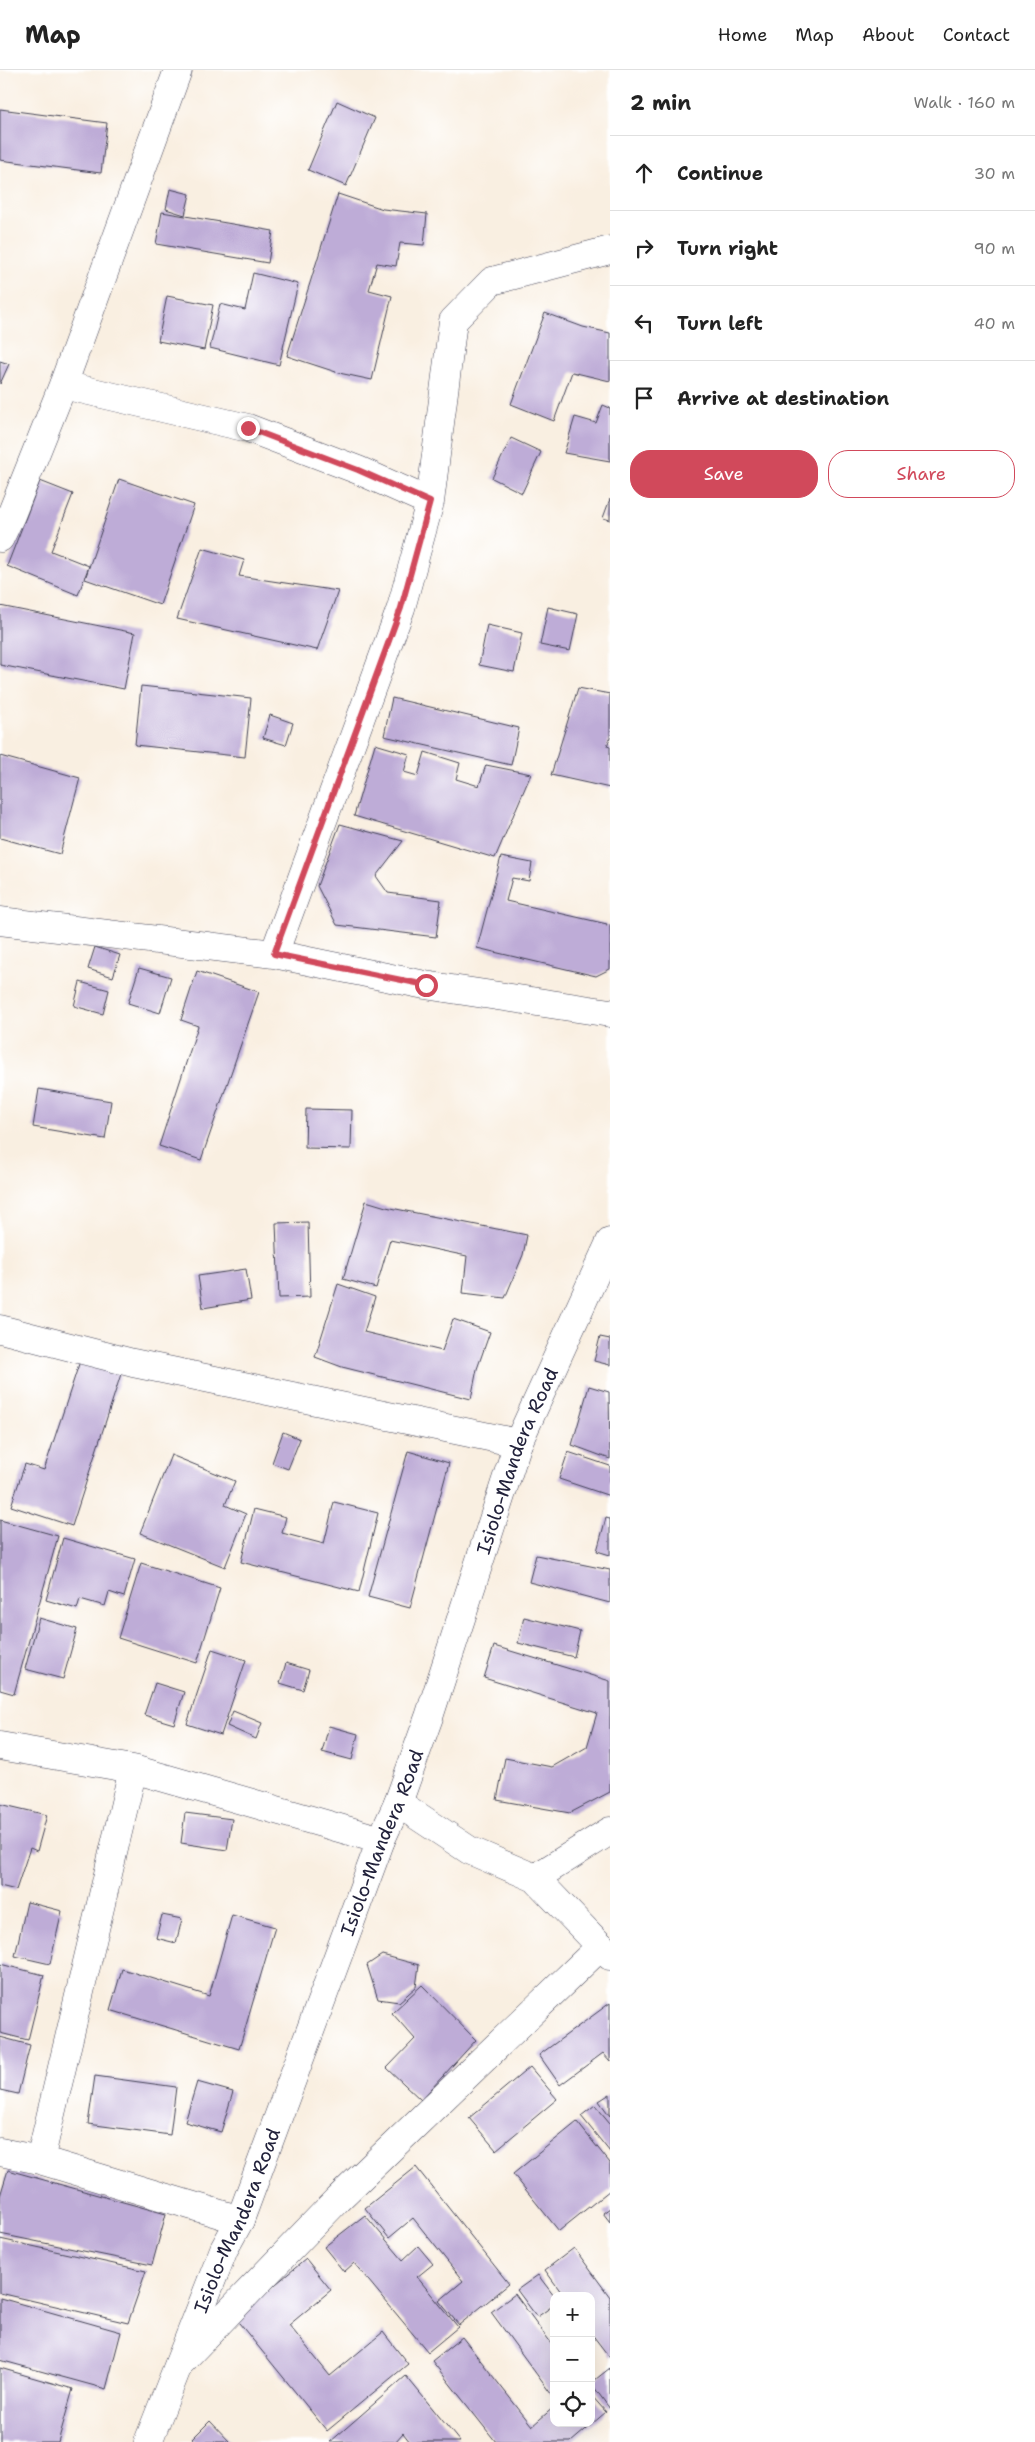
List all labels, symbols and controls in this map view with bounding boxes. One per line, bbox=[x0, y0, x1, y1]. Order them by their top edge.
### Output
text: Map bbox=[25, 19, 81, 51]
text: Home bbox=[718, 23, 767, 47]
text: Map bbox=[795, 23, 834, 47]
text: About bbox=[862, 23, 915, 47]
text: Contact bbox=[943, 23, 1010, 47]
text: 2 min bbox=[630, 89, 691, 117]
text: Walk · 160 m bbox=[914, 92, 1015, 113]
icon: ahead bbox=[630, 159, 658, 187]
text: Continue bbox=[677, 161, 763, 186]
text: 30 m bbox=[974, 163, 1015, 184]
icon: right bbox=[630, 234, 658, 262]
text: Turn right bbox=[677, 236, 778, 261]
text: 90 m bbox=[974, 238, 1015, 259]
icon: left bbox=[630, 309, 658, 337]
text: Turn left bbox=[677, 311, 763, 336]
text: 40 m bbox=[973, 313, 1015, 334]
icon: arrive bbox=[630, 384, 658, 412]
text: Arrive at destination bbox=[677, 386, 889, 411]
route end bbox=[237, 417, 260, 440]
button: Save bbox=[630, 450, 818, 498]
button: Share bbox=[828, 450, 1015, 498]
route start bbox=[415, 974, 438, 997]
street label: Isiolo-Mandera Road bbox=[471, 1364, 564, 1557]
street label: Isiolo-Mandera Road bbox=[335, 1746, 429, 1939]
street label: Isiolo-Mandera Road bbox=[188, 2124, 286, 2316]
map controls bbox=[550, 2292, 595, 2427]
button: + bbox=[550, 2292, 595, 2337]
button: − bbox=[550, 2337, 595, 2382]
button: locate bbox=[550, 2382, 595, 2427]

